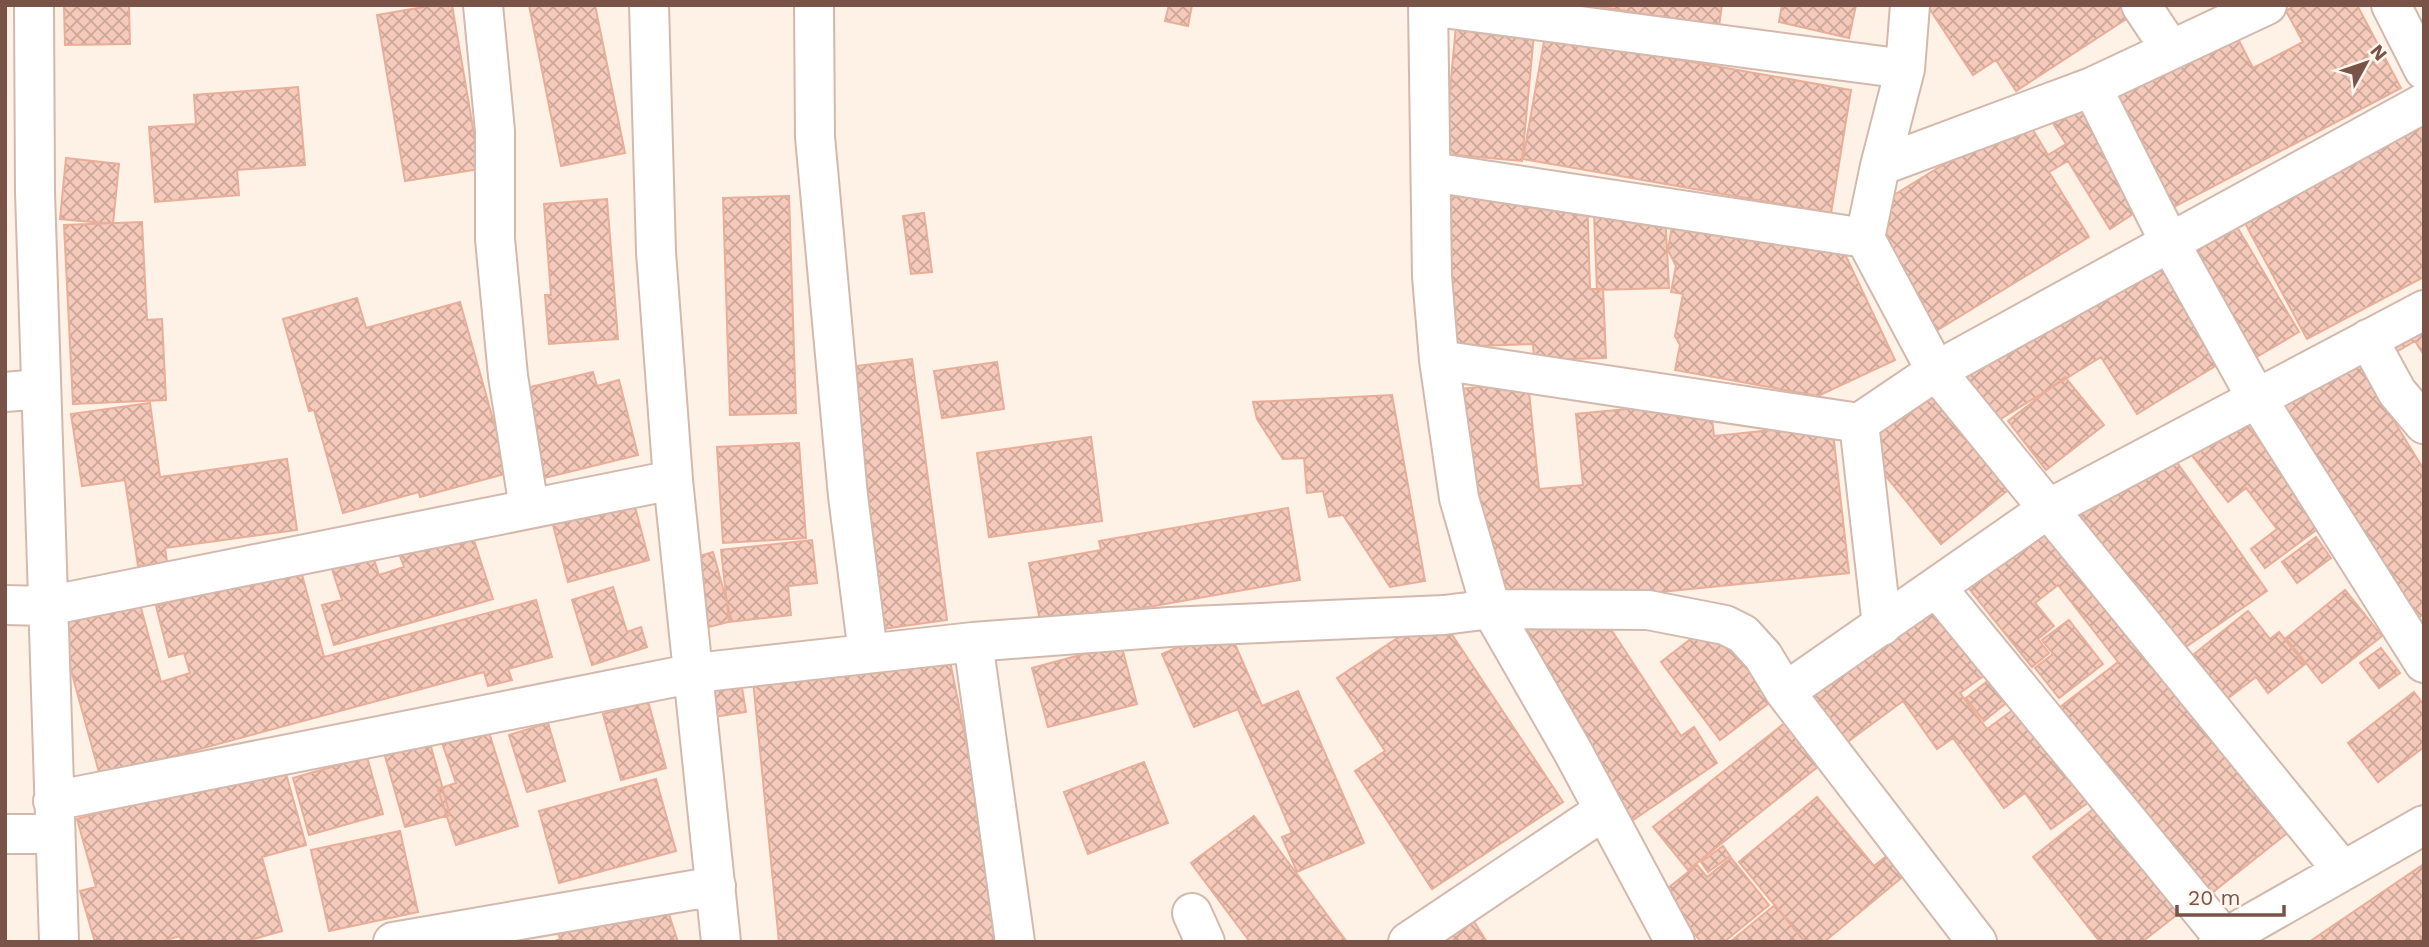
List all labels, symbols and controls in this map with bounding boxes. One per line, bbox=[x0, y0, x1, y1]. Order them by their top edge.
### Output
north arrow bbox=[2331, 28, 2401, 98]
text: N bbox=[2365, 40, 2392, 65]
scale bar bbox=[2177, 874, 2284, 918]
text: 20 m bbox=[2188, 885, 2240, 910]

